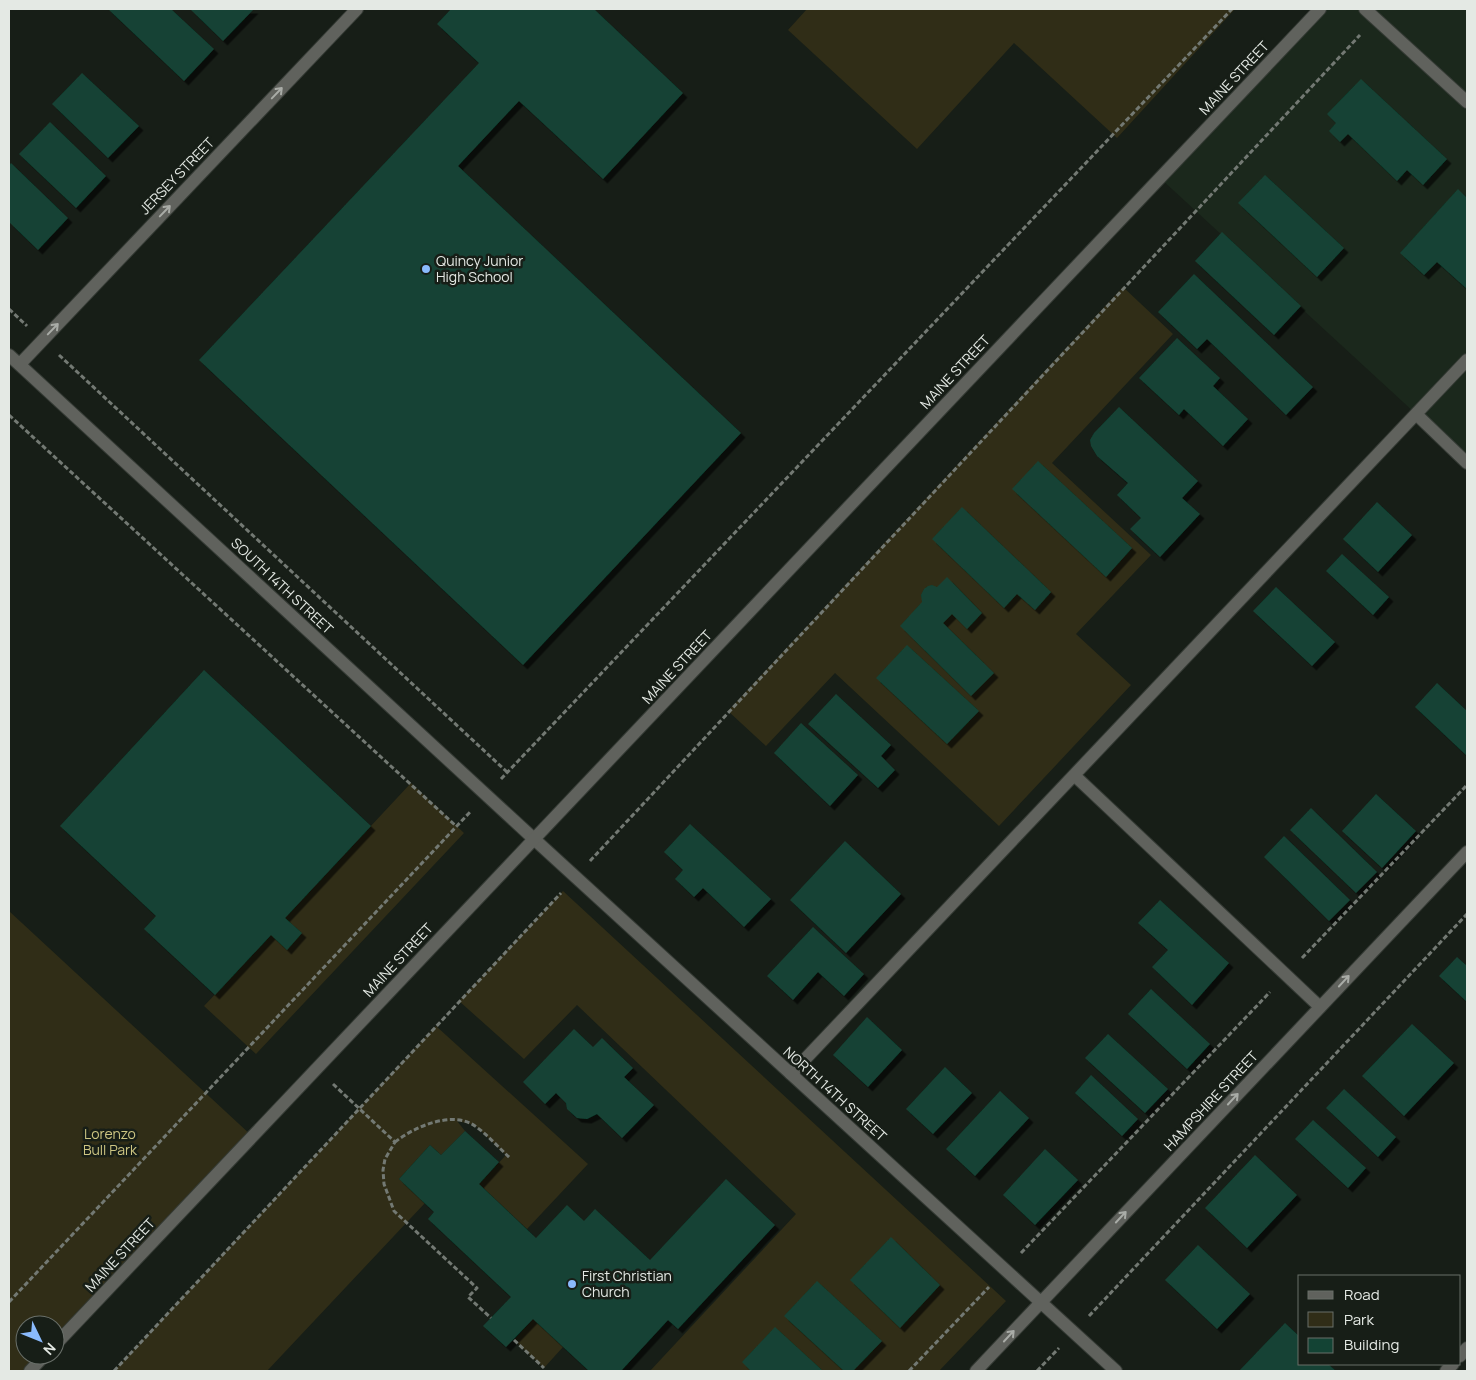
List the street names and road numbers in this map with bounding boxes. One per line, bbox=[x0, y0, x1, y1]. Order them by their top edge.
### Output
street label: MAINE STREET bbox=[1194, 36, 1273, 119]
street label: JERSEY STREET bbox=[135, 133, 219, 218]
street label: MAINE STREET bbox=[915, 330, 994, 413]
street label: SOUTH 14TH STREET bbox=[227, 533, 338, 638]
street label: MAINE STREET bbox=[637, 625, 716, 708]
street label: MAINE STREET bbox=[358, 918, 437, 1001]
street label: NORTH 14TH STREET bbox=[780, 1042, 892, 1146]
street label: HAMPSHIRE STREET bbox=[1159, 1046, 1262, 1155]
street label: MAINE STREET bbox=[80, 1213, 159, 1296]

